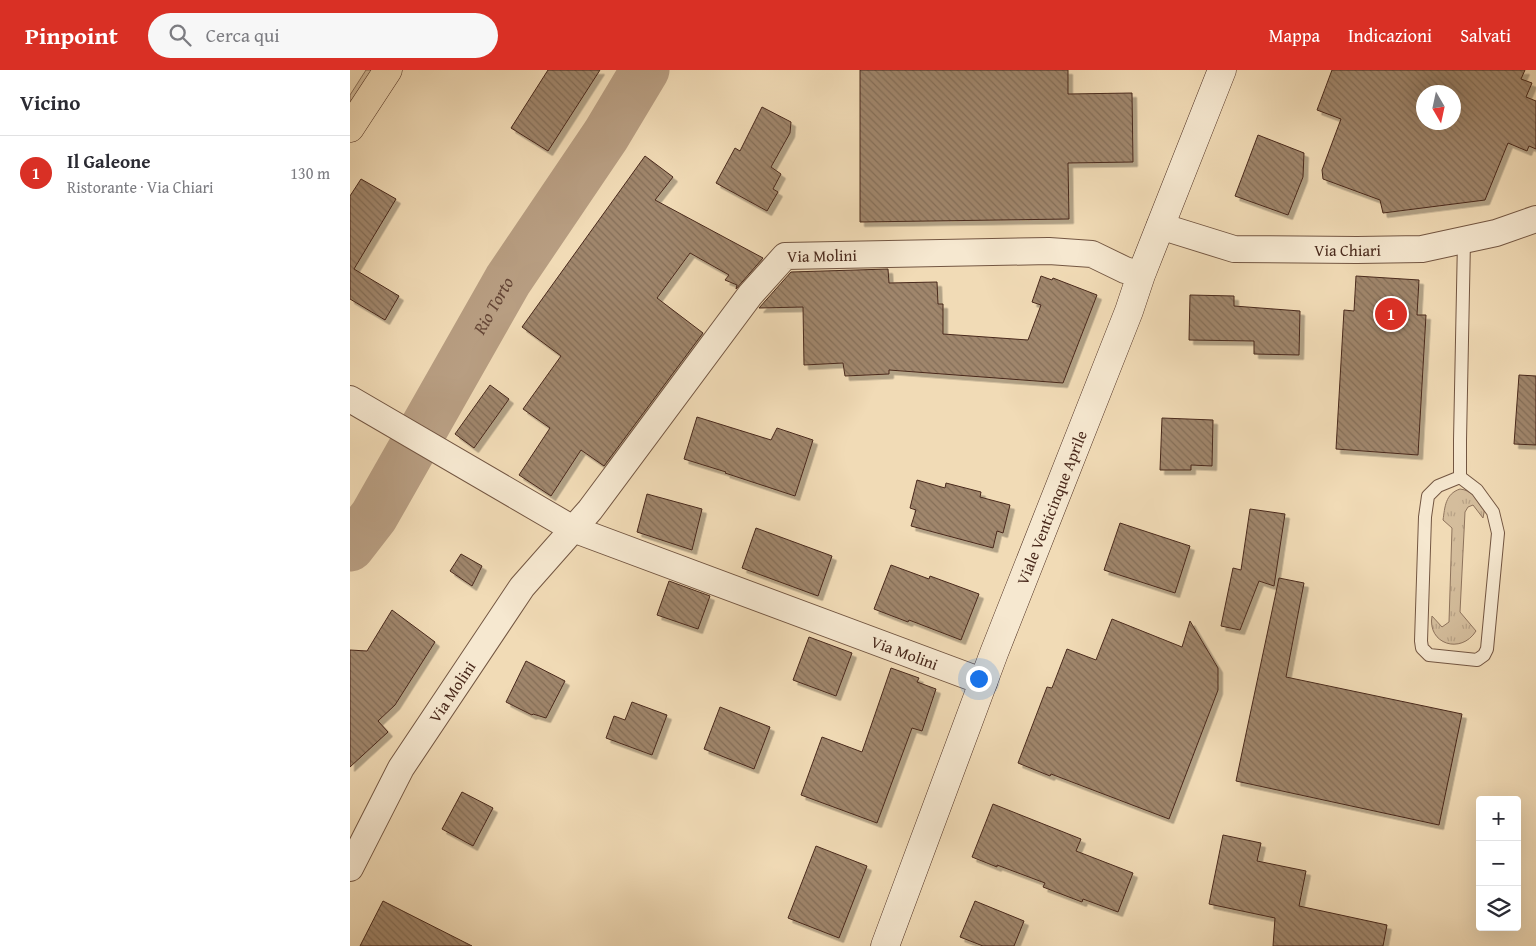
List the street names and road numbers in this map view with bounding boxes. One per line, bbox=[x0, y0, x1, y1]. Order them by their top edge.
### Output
street label: Via Chiari bbox=[1314, 238, 1382, 262]
street label: Via Molini bbox=[787, 243, 858, 268]
street label: Viale Venticinque Aprile bbox=[1010, 427, 1093, 588]
street label: Via Molini bbox=[868, 629, 942, 676]
street label: Via Molini bbox=[423, 656, 482, 727]

